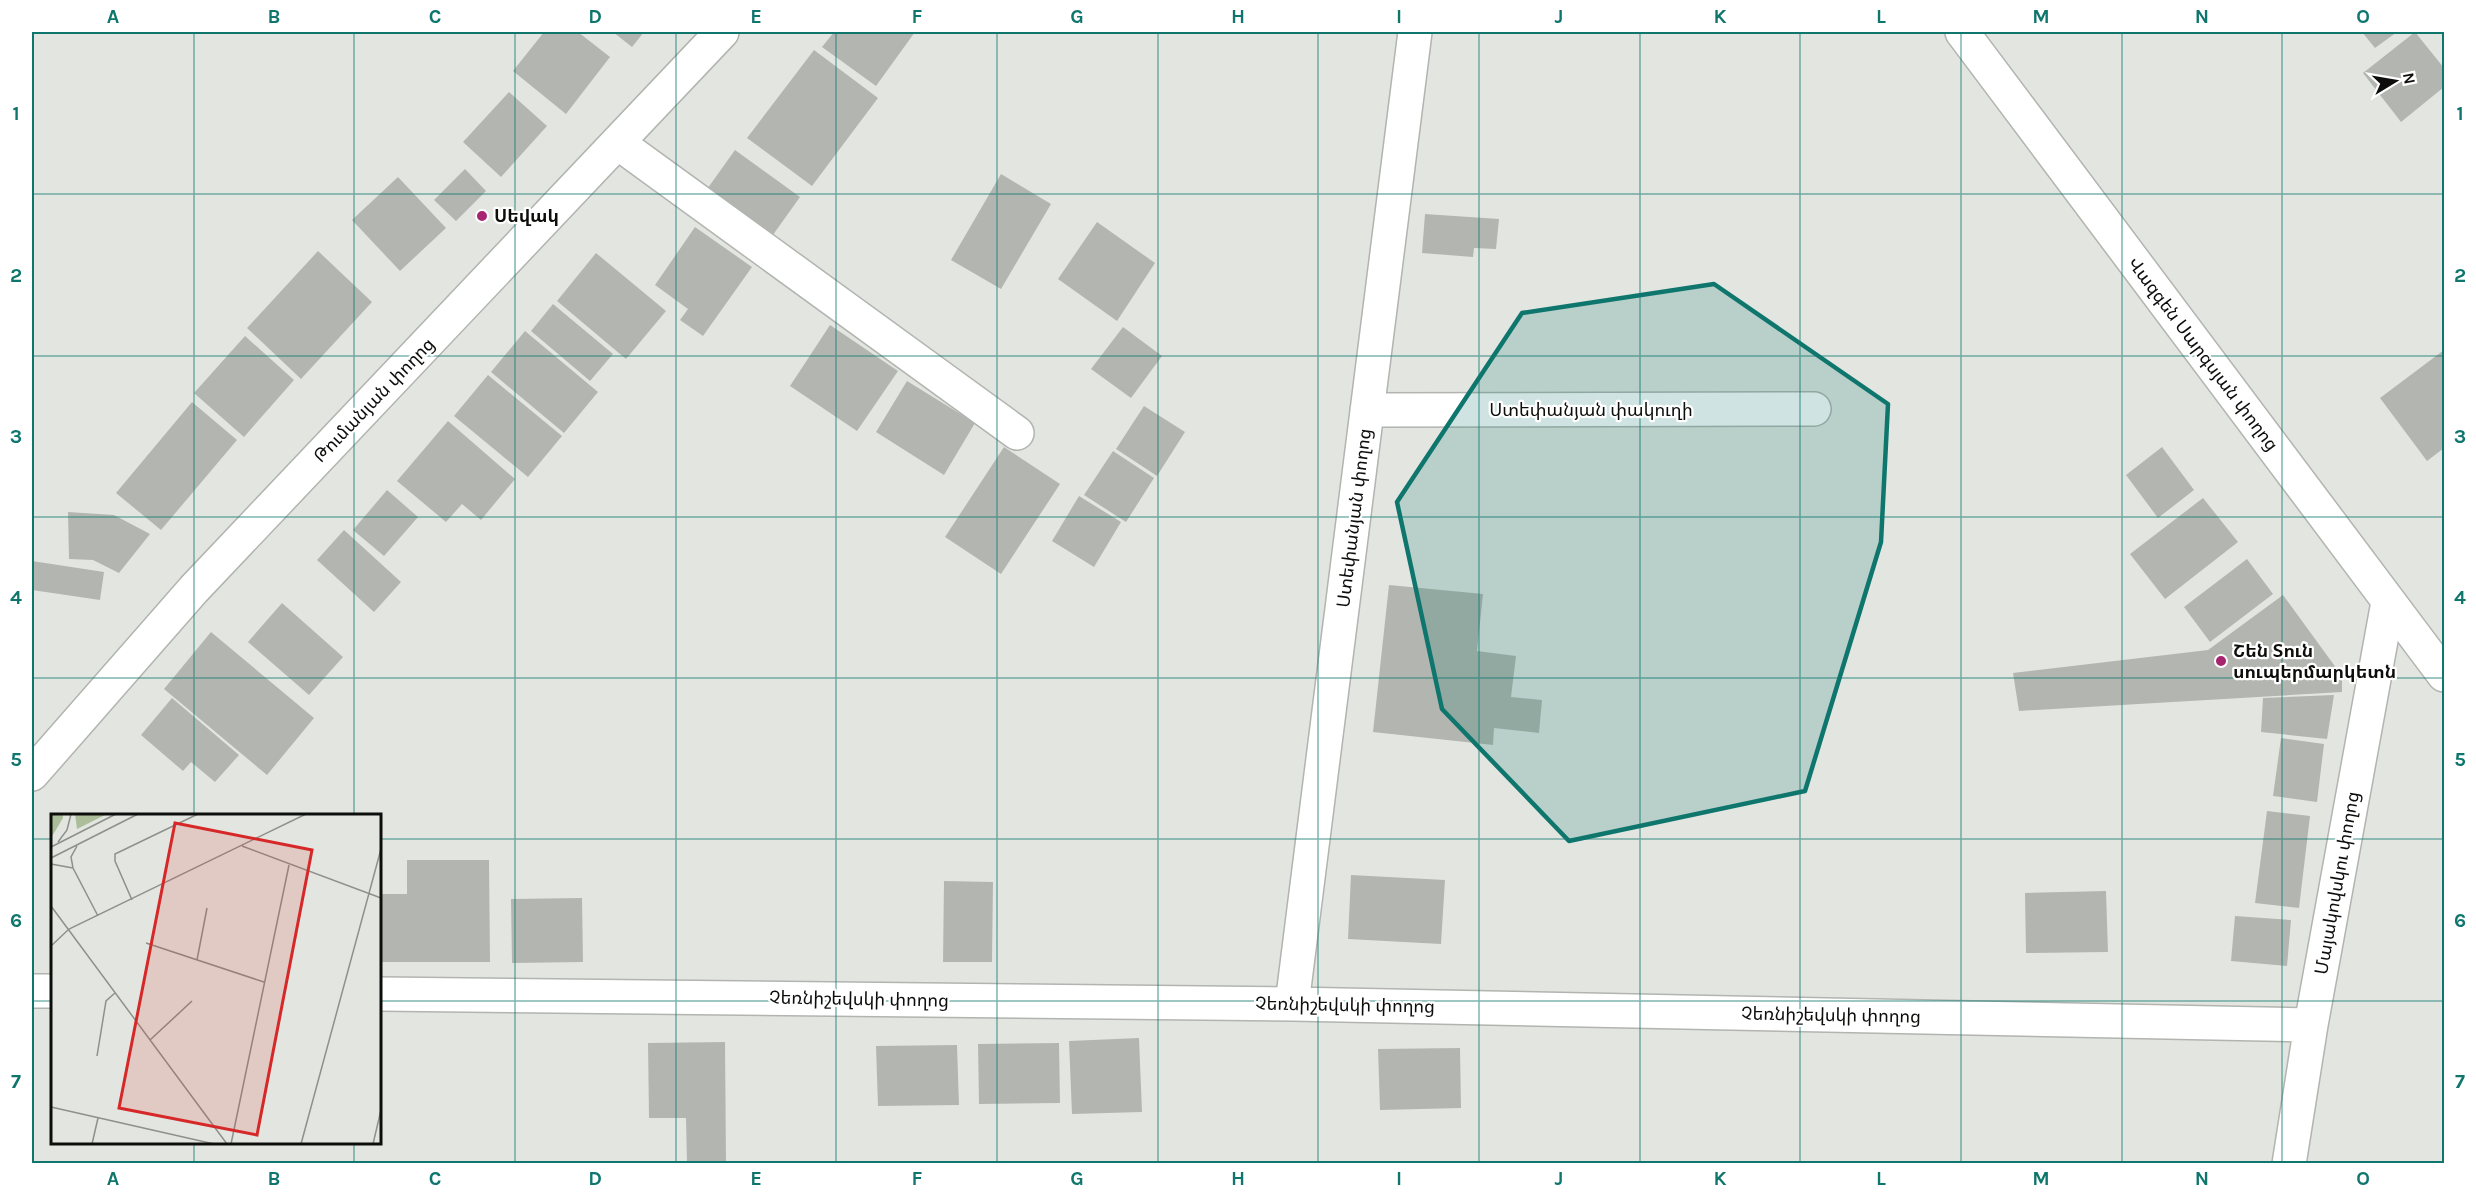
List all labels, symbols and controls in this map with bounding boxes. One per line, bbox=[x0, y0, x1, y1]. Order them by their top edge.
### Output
text: A bbox=[107, 5, 120, 28]
text: B bbox=[268, 5, 280, 28]
text: C bbox=[429, 5, 441, 28]
text: D bbox=[588, 5, 602, 28]
text: E bbox=[750, 5, 762, 28]
text: F bbox=[912, 5, 923, 28]
text: G bbox=[1070, 5, 1084, 28]
text: H bbox=[1231, 5, 1245, 28]
text: I bbox=[1396, 5, 1402, 28]
text: J bbox=[1555, 5, 1563, 28]
text: K bbox=[1713, 5, 1727, 28]
text: L bbox=[1876, 5, 1886, 28]
text: M bbox=[2032, 5, 2050, 28]
text: N bbox=[2195, 5, 2209, 28]
text: O bbox=[2356, 5, 2370, 28]
north arrow bbox=[2365, 51, 2425, 111]
text: N bbox=[2399, 71, 2420, 86]
text: 1 bbox=[12, 102, 20, 125]
text: 1 bbox=[2456, 102, 2464, 125]
place label: Սեվակ bbox=[494, 205, 559, 227]
marker: Սեվակ bbox=[475, 209, 489, 223]
street label: Վազգեն Սարգսյան փողոց bbox=[2123, 253, 2283, 455]
text: 2 bbox=[10, 264, 22, 287]
text: 2 bbox=[2454, 264, 2466, 287]
street label: Թումանյան փողոց bbox=[309, 333, 439, 467]
street label: Ստեփանյան փակուղի bbox=[1489, 399, 1693, 421]
text: 3 bbox=[10, 425, 22, 448]
text: 3 bbox=[2454, 425, 2466, 448]
street label: Ստեփանյան փողոց bbox=[1332, 427, 1376, 609]
text: 4 bbox=[10, 586, 22, 609]
text: 4 bbox=[2454, 586, 2466, 609]
place label: Շեն Տուն սուպերմարկետն bbox=[2233, 640, 2396, 683]
marker: Շեն Տուն սուպերմարկետն bbox=[2214, 654, 2228, 668]
text: 5 bbox=[10, 748, 22, 771]
text: 5 bbox=[2454, 748, 2466, 771]
street label: Մայակովսկու փողոց bbox=[2310, 790, 2364, 976]
inset map bbox=[51, 814, 381, 1144]
text: 6 bbox=[10, 909, 22, 932]
text: 6 bbox=[2454, 909, 2466, 932]
street label: Չեռնիշեվսկի փողոց bbox=[769, 986, 949, 1012]
street label: Չեռնիշեվսկի փողոց bbox=[1255, 992, 1435, 1018]
street label: Չեռնիշեվսկի փողոց bbox=[1741, 1002, 1921, 1028]
text: 7 bbox=[11, 1070, 21, 1093]
text: 7 bbox=[2455, 1070, 2465, 1093]
text: A bbox=[107, 1167, 120, 1190]
text: B bbox=[268, 1167, 280, 1190]
text: C bbox=[429, 1167, 441, 1190]
text: D bbox=[588, 1167, 602, 1190]
text: E bbox=[750, 1167, 762, 1190]
text: F bbox=[912, 1167, 923, 1190]
text: G bbox=[1070, 1167, 1084, 1190]
text: H bbox=[1231, 1167, 1245, 1190]
text: I bbox=[1396, 1167, 1402, 1190]
text: J bbox=[1555, 1167, 1563, 1190]
text: K bbox=[1713, 1167, 1727, 1190]
text: L bbox=[1876, 1167, 1886, 1190]
text: M bbox=[2032, 1167, 2050, 1190]
text: N bbox=[2195, 1167, 2209, 1190]
text: O bbox=[2356, 1167, 2370, 1190]

